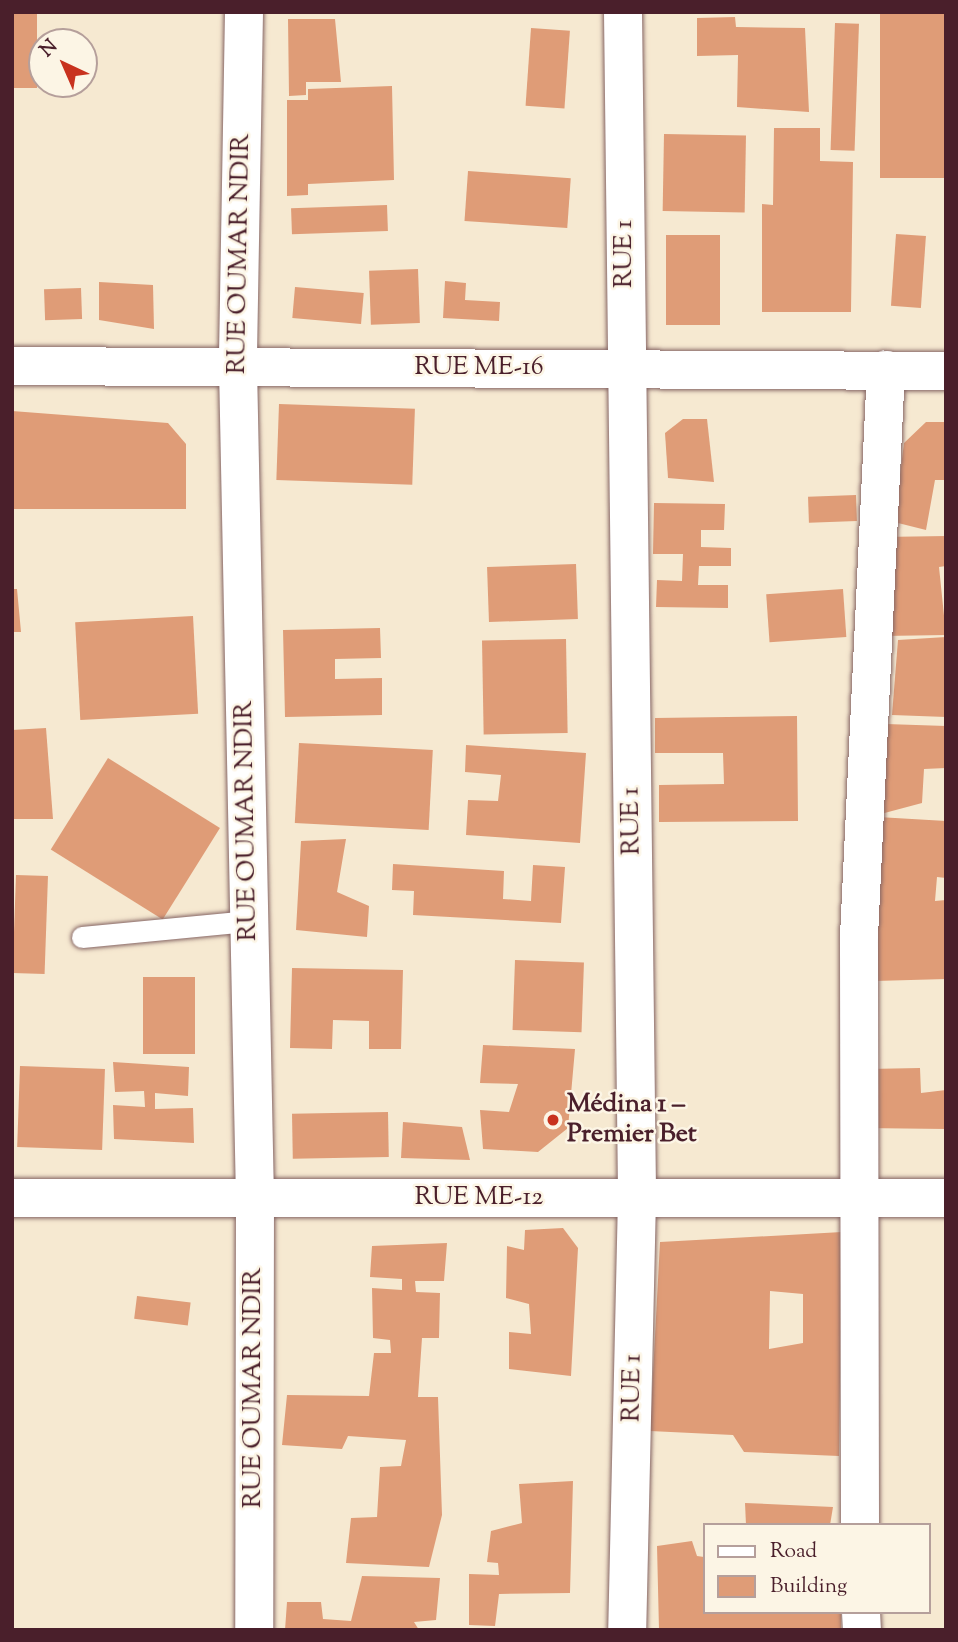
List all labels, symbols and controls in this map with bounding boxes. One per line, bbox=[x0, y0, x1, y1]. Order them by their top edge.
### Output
north arrow bbox=[28, 28, 98, 98]
text: N bbox=[35, 34, 64, 64]
street label: RUE OUMAR NDIR bbox=[222, 133, 258, 375]
street label: RUE 1 bbox=[609, 220, 641, 288]
street label: RUE ME-16 bbox=[414, 352, 544, 384]
street label: RUE OUMAR NDIR bbox=[229, 700, 265, 942]
street label: RUE 1 bbox=[616, 787, 648, 855]
place label: Médina 1 – Premier Bet bbox=[567, 1089, 697, 1150]
marker: Médina 1 – Premier Bet bbox=[545, 1112, 561, 1128]
street label: RUE ME-12 bbox=[415, 1182, 543, 1214]
street label: RUE OUMAR NDIR bbox=[238, 1268, 270, 1508]
street label: RUE 1 bbox=[617, 1354, 649, 1422]
legend bbox=[702, 1523, 930, 1614]
text: Road bbox=[770, 1537, 817, 1567]
text: Building bbox=[770, 1572, 847, 1602]

